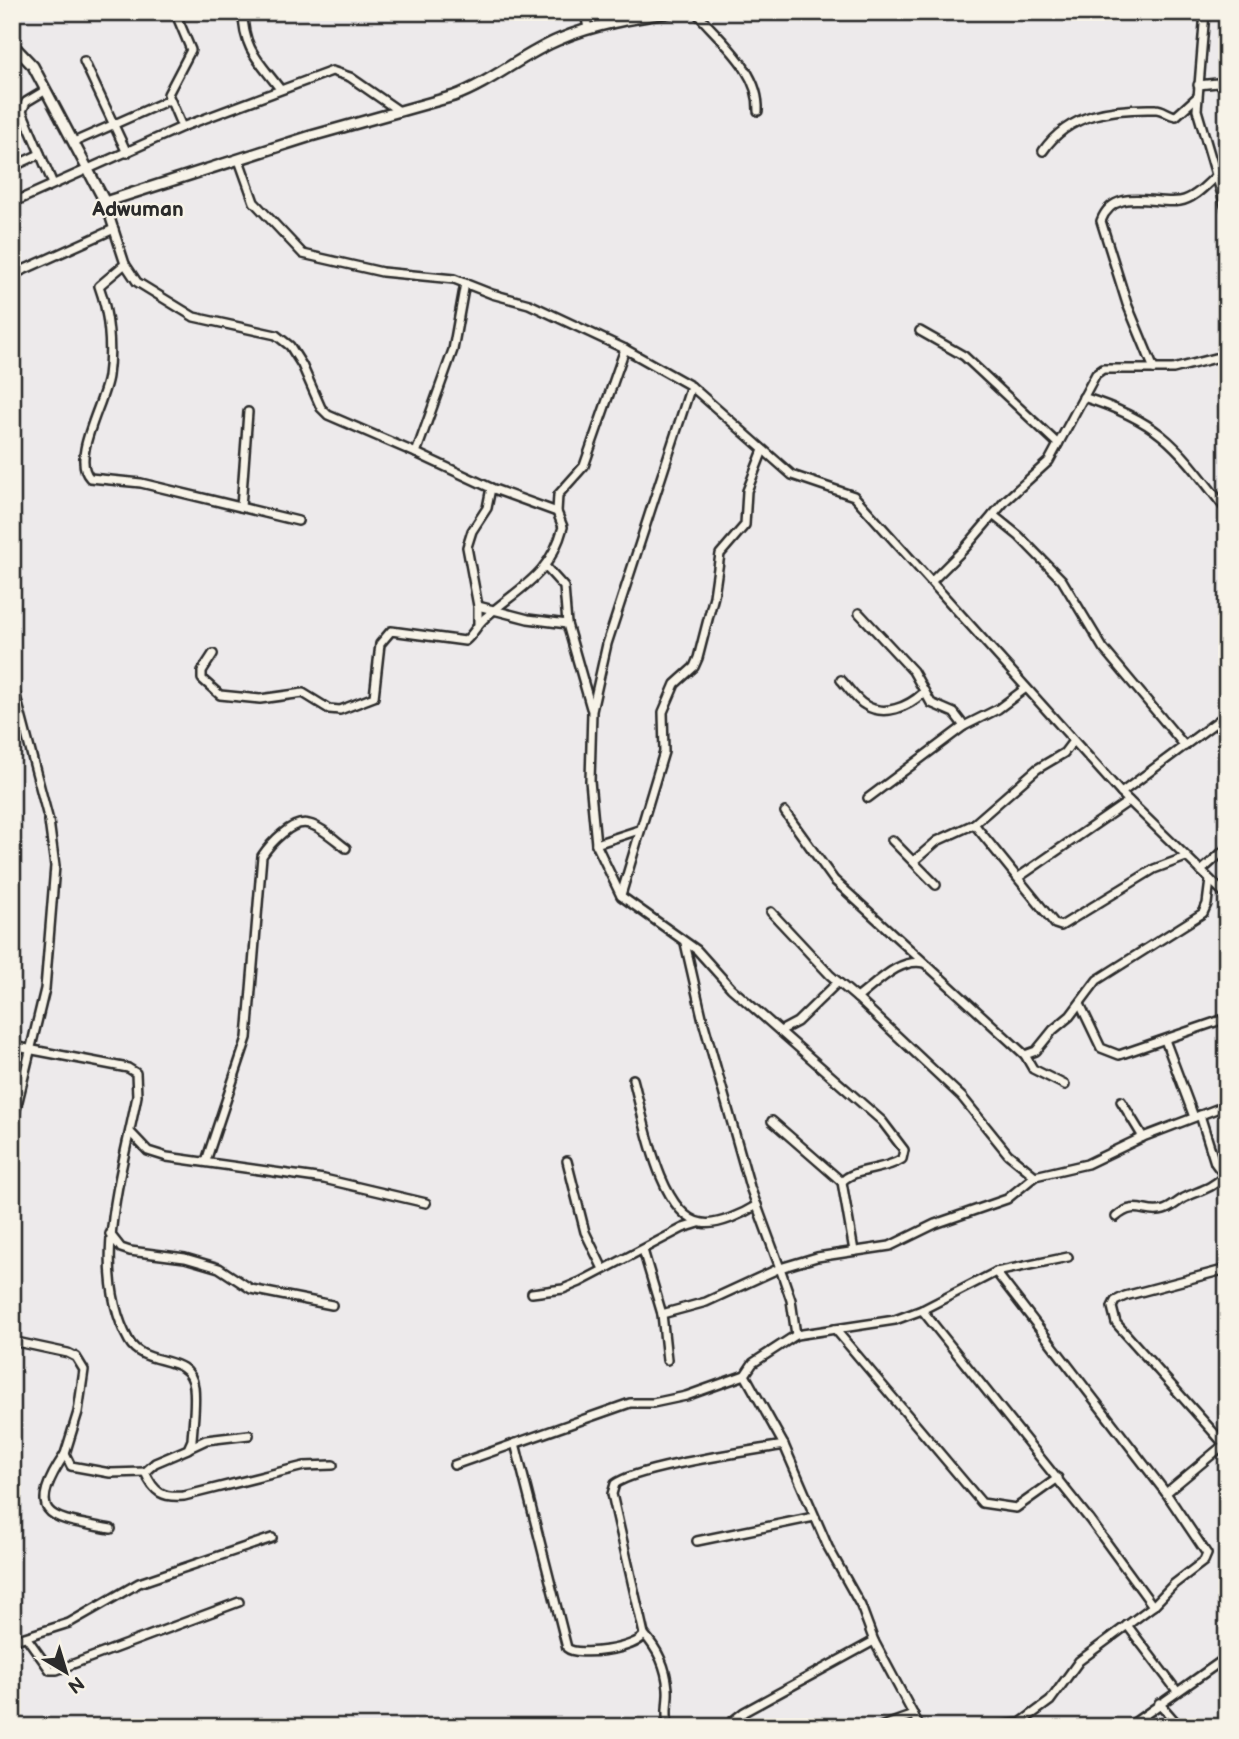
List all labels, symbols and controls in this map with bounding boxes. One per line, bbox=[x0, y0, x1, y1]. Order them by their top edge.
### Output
district label: Adwuman bbox=[91, 197, 184, 222]
north arrow bbox=[32, 1638, 102, 1708]
text: N bbox=[63, 1671, 88, 1698]

